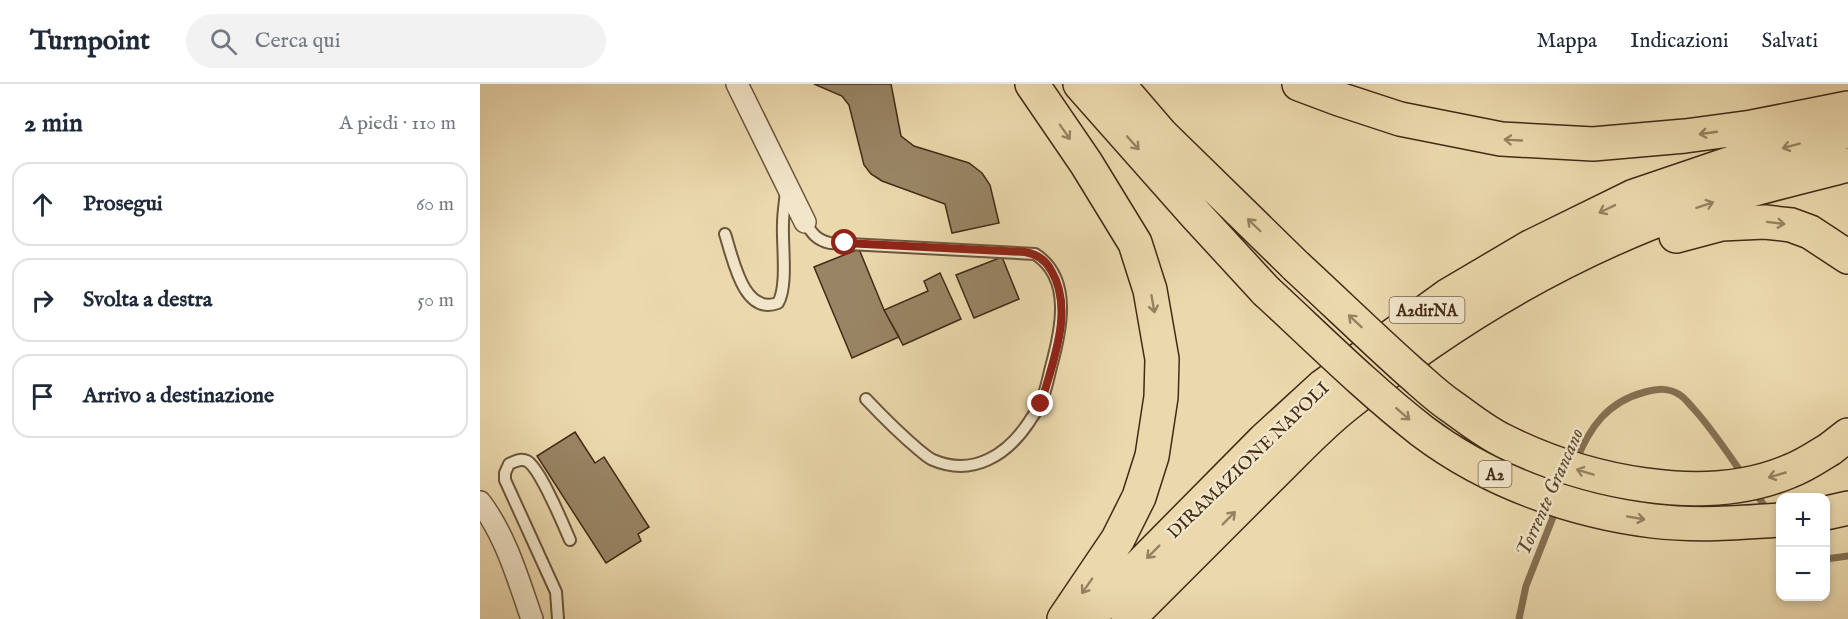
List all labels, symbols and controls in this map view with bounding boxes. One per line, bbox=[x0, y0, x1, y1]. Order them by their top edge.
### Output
search box bbox=[186, 14, 606, 68]
text: Turnpoint bbox=[30, 24, 150, 59]
icon: search bbox=[207, 25, 240, 58]
text: Cerca qui bbox=[255, 27, 341, 55]
text: Mappa bbox=[1537, 28, 1597, 55]
text: Indicazioni bbox=[1630, 28, 1729, 55]
text: Salvati bbox=[1762, 28, 1818, 55]
text: 2 min bbox=[24, 107, 83, 140]
text: A piedi · 110 m bbox=[339, 111, 456, 136]
one-way arrow bbox=[1059, 123, 1071, 140]
one-way arrow bbox=[1698, 127, 1718, 138]
one-way arrow bbox=[1504, 134, 1524, 145]
one-way arrow bbox=[1126, 136, 1140, 151]
one-way arrow bbox=[1782, 140, 1801, 152]
icon: ahead bbox=[26, 188, 59, 221]
text: Prosegui bbox=[83, 190, 163, 218]
text: 60 m bbox=[416, 192, 454, 217]
one-way arrow bbox=[1695, 199, 1714, 210]
one-way arrow bbox=[1599, 204, 1617, 215]
one-way arrow bbox=[1247, 218, 1262, 232]
one-way arrow bbox=[1766, 218, 1785, 229]
route start bbox=[831, 229, 857, 255]
icon: right bbox=[26, 284, 59, 317]
text: Svolta a destra bbox=[83, 286, 212, 314]
text: 50 m bbox=[417, 288, 454, 313]
one-way arrow bbox=[1147, 294, 1158, 313]
road number: A2dirNA bbox=[1390, 297, 1464, 323]
one-way arrow bbox=[1348, 314, 1363, 328]
street label: DIRAMAZIONE NAPOLI bbox=[1163, 377, 1335, 545]
icon: arrive bbox=[26, 380, 59, 413]
text: Arrivo a destinazione bbox=[83, 382, 274, 410]
route end bbox=[1027, 390, 1053, 416]
one-way arrow bbox=[1395, 408, 1411, 421]
water label: Torrente Grancano bbox=[1511, 425, 1590, 561]
road number: A2 bbox=[1478, 461, 1512, 487]
one-way arrow bbox=[1576, 466, 1595, 477]
one-way arrow bbox=[1768, 470, 1787, 481]
map controls bbox=[1776, 493, 1830, 601]
button: + bbox=[1776, 493, 1830, 547]
one-way arrow bbox=[1222, 511, 1237, 526]
one-way arrow bbox=[1625, 513, 1645, 524]
one-way arrow bbox=[1146, 544, 1161, 559]
button: − bbox=[1776, 547, 1830, 601]
one-way arrow bbox=[1081, 578, 1093, 594]

